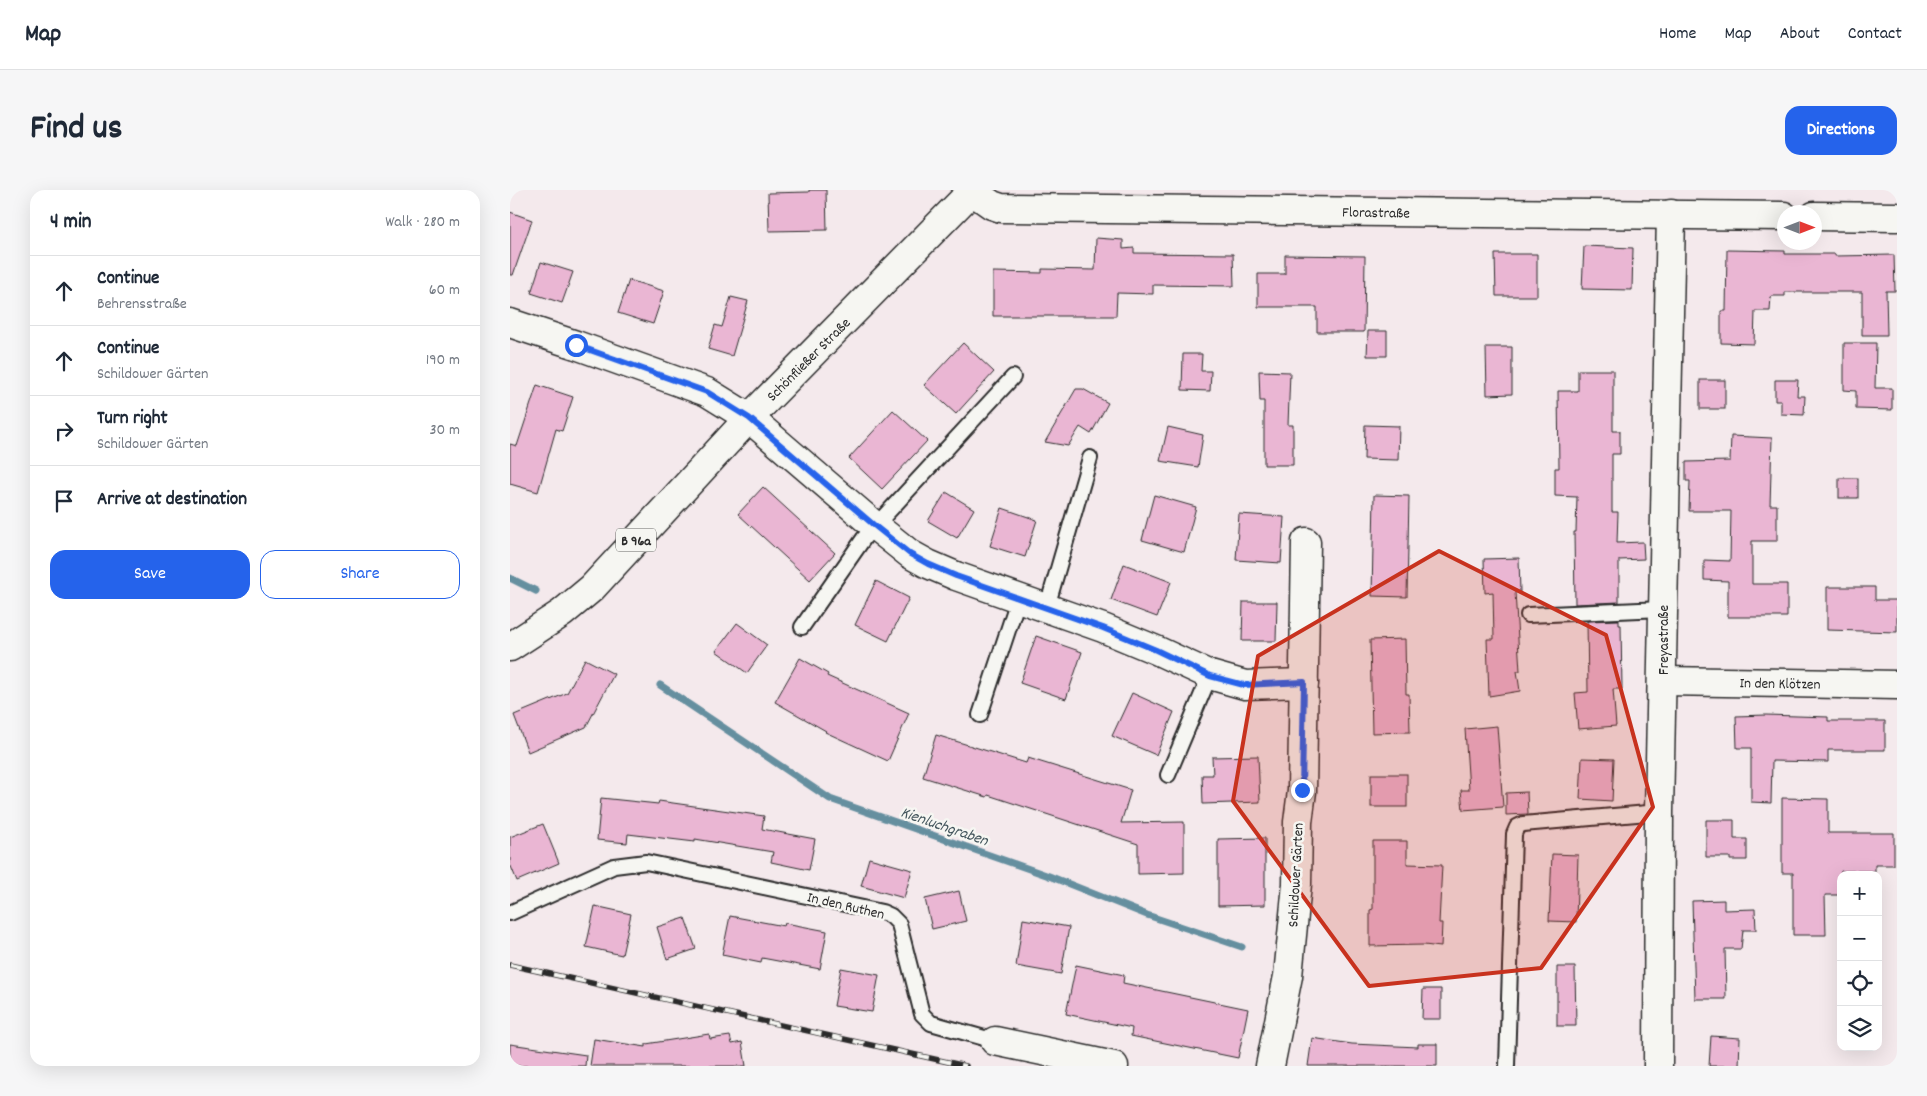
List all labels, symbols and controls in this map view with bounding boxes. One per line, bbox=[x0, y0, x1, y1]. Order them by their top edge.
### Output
text: Map bbox=[25, 18, 61, 52]
text: Home bbox=[1659, 22, 1696, 47]
text: Map bbox=[1724, 22, 1752, 47]
text: About bbox=[1780, 22, 1820, 47]
text: Contact bbox=[1848, 22, 1902, 47]
text: Find us bbox=[30, 105, 122, 155]
button: Directions bbox=[1785, 106, 1897, 155]
street label: Florastraße bbox=[1342, 202, 1410, 226]
north arrow bbox=[1777, 205, 1822, 250]
text: 4 min bbox=[50, 208, 92, 238]
text: Walk · 280 m bbox=[385, 211, 460, 234]
text: Continue bbox=[97, 266, 159, 293]
icon: ahead bbox=[50, 277, 78, 305]
text: 60 m bbox=[429, 279, 460, 302]
text: Behrensstraße bbox=[97, 293, 187, 316]
street label: Schönfließer Straße bbox=[762, 313, 857, 407]
route start bbox=[565, 334, 588, 357]
text: Continue bbox=[97, 336, 159, 363]
icon: ahead bbox=[50, 347, 78, 375]
text: 190 m bbox=[426, 349, 460, 372]
text: Schildower Gärten bbox=[97, 363, 208, 386]
text: Turn right bbox=[97, 406, 168, 433]
icon: right bbox=[50, 417, 78, 445]
text: 30 m bbox=[430, 419, 460, 442]
text: Schildower Gärten bbox=[97, 433, 208, 456]
icon: arrive bbox=[50, 487, 78, 515]
text: Arrive at destination bbox=[97, 487, 247, 514]
road number: B 96a bbox=[616, 528, 656, 552]
button: Save bbox=[50, 550, 250, 599]
button: Share bbox=[260, 550, 460, 599]
street label: Freyastraße bbox=[1654, 605, 1676, 675]
street label: In den Klötzen bbox=[1739, 673, 1821, 697]
route end bbox=[1291, 779, 1314, 802]
water label: Kienluchgraben bbox=[897, 802, 992, 853]
street label: Schildower Gärten bbox=[1283, 822, 1311, 928]
map controls bbox=[1837, 871, 1882, 1051]
button: + bbox=[1837, 871, 1882, 916]
street label: In den Ruthen bbox=[805, 887, 886, 927]
button: − bbox=[1837, 916, 1882, 961]
button: locate bbox=[1837, 961, 1882, 1006]
button: layers bbox=[1837, 1006, 1882, 1051]

